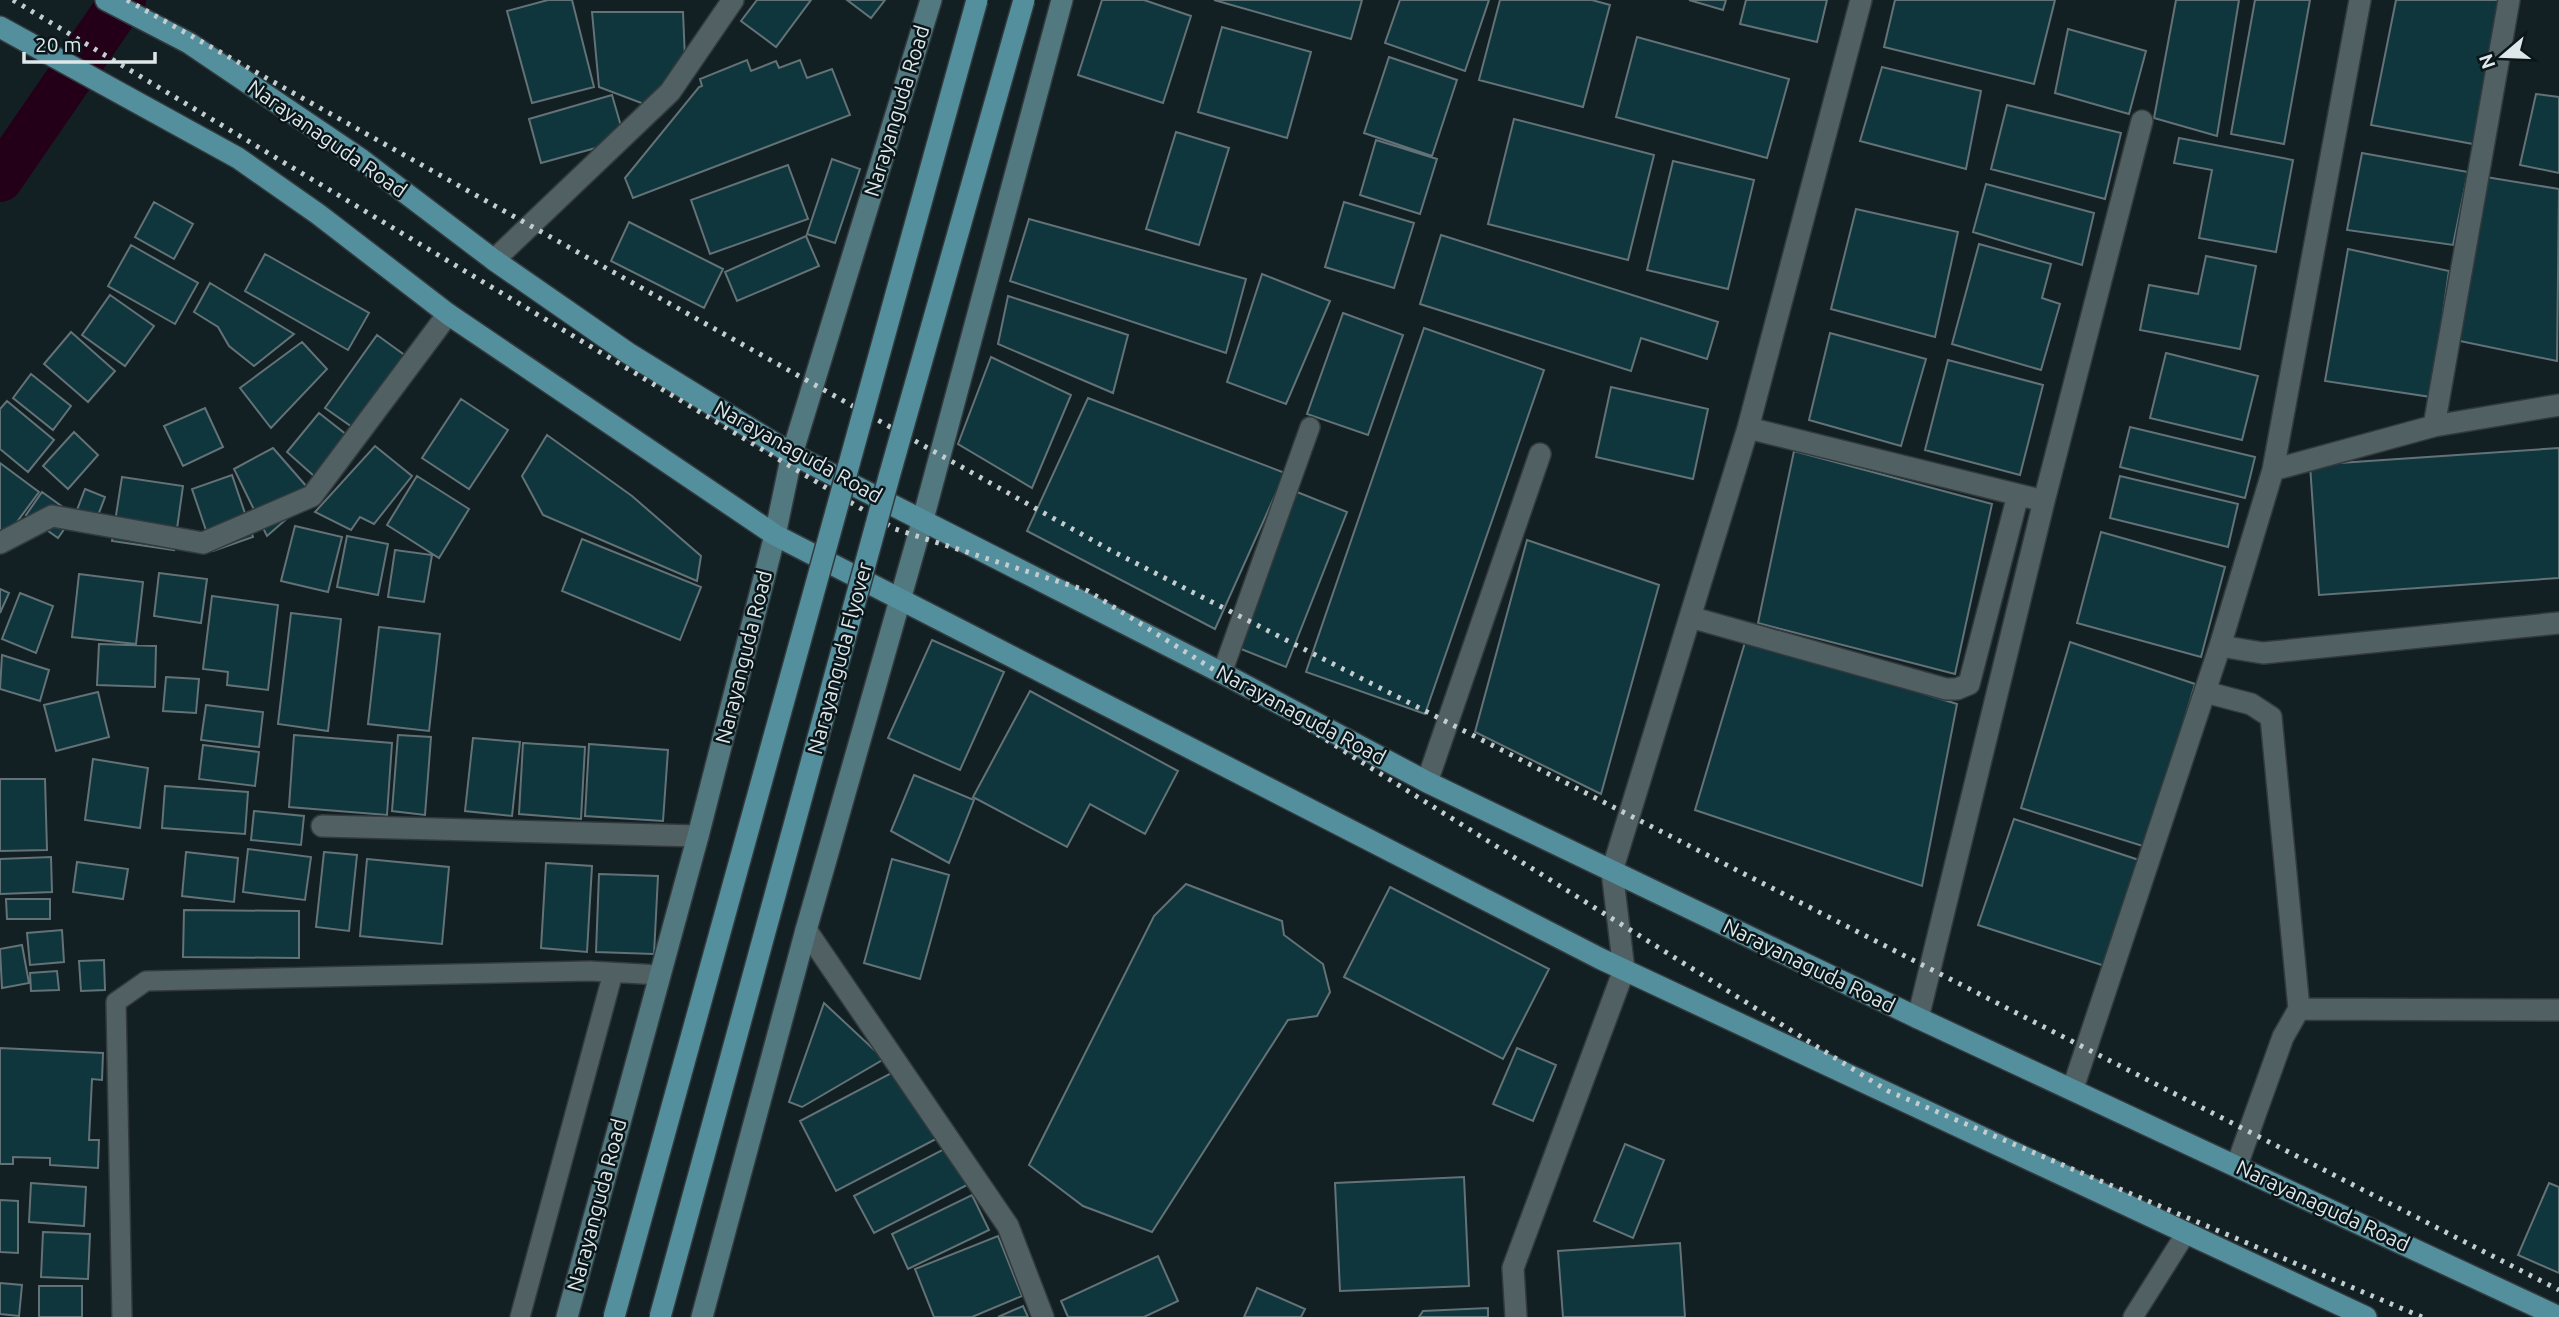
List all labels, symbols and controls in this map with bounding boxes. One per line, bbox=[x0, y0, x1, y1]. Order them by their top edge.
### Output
scale bar bbox=[24, 21, 156, 65]
north arrow bbox=[2468, 21, 2538, 91]
street label: Narayanguda Road bbox=[859, 22, 934, 199]
text: 20 m bbox=[35, 32, 82, 56]
text: N bbox=[2474, 51, 2500, 72]
street label: Narayanaguda Road bbox=[243, 74, 412, 202]
street label: Narayanaguda Road bbox=[710, 395, 887, 507]
street label: Narayanguda Flyover bbox=[802, 559, 876, 756]
street label: Narayanguda Road bbox=[710, 568, 776, 746]
street label: Narayanaguda Road bbox=[1213, 659, 1390, 769]
street label: Narayanaguda Road bbox=[1719, 913, 1899, 1017]
street label: Narayanguda Road bbox=[561, 1116, 631, 1294]
street label: Narayanaguda Road bbox=[2233, 1154, 2414, 1256]

